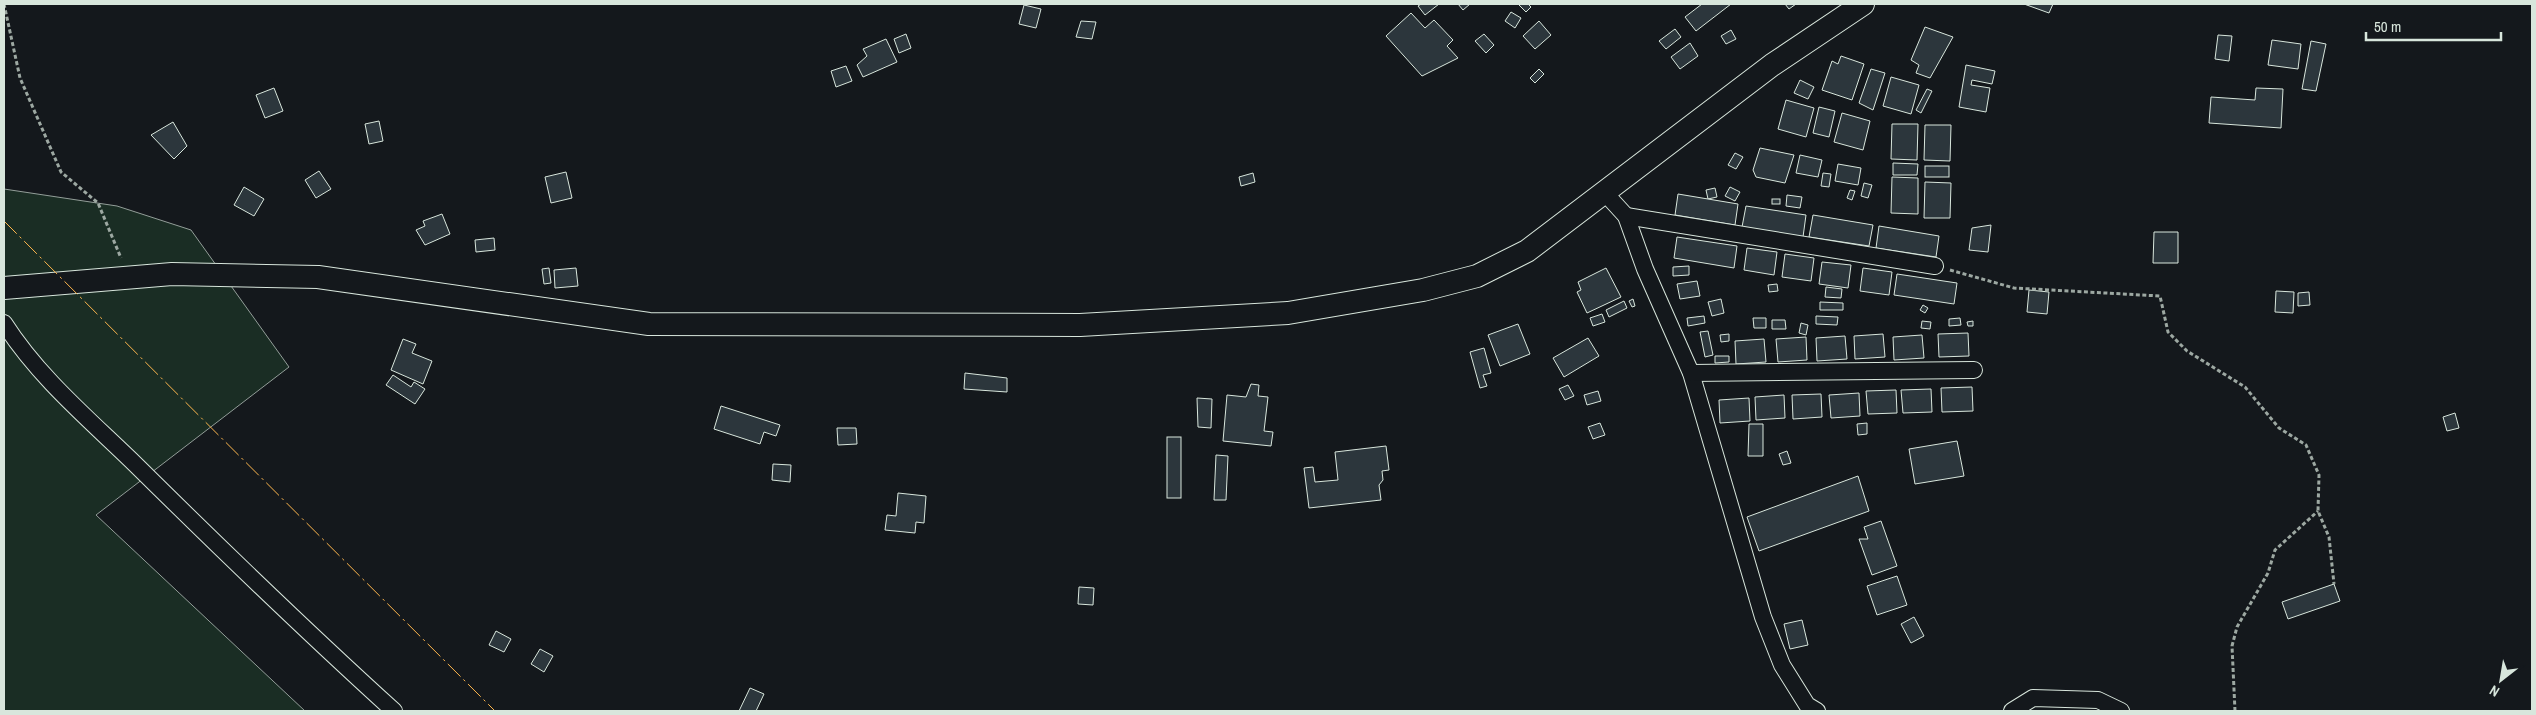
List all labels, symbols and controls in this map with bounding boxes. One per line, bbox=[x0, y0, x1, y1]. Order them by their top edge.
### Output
scale bar bbox=[2366, 10, 2501, 42]
text: 50 m bbox=[2374, 16, 2401, 37]
north arrow bbox=[2476, 655, 2526, 705]
text: N bbox=[2486, 681, 2502, 701]

